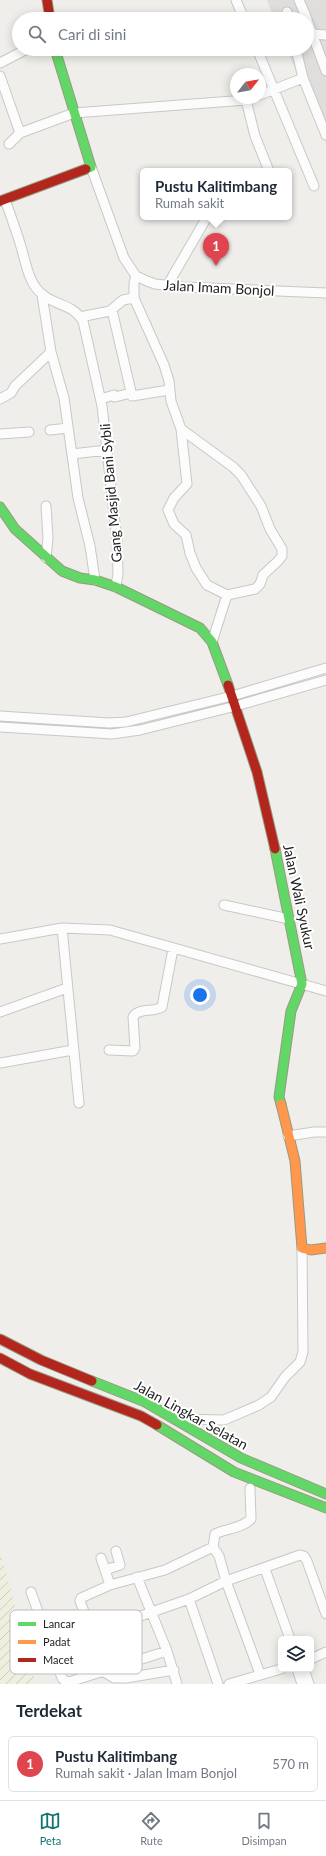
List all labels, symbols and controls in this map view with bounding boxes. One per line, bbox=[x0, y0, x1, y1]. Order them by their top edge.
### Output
search box bbox=[12, 12, 314, 56]
icon: search bbox=[26, 23, 48, 45]
text: Cari di sini bbox=[58, 25, 126, 43]
north arrow bbox=[230, 68, 266, 104]
popup bbox=[140, 168, 292, 220]
text: Pustu Kalitimbang bbox=[155, 177, 277, 195]
text: Rumah sakit bbox=[155, 195, 224, 211]
pin: 1 bbox=[203, 233, 229, 266]
street label: Jalan Imam Bonjol bbox=[163, 276, 275, 299]
street label: Gang Masjid Bani Sybli bbox=[96, 423, 125, 563]
street label: Jalan Wali Syukur bbox=[280, 843, 319, 951]
your location bbox=[190, 985, 210, 1005]
street label: Jalan Lingkar Selatan bbox=[131, 1376, 251, 1453]
legend bbox=[10, 1610, 142, 1674]
text: Lancar bbox=[43, 1617, 75, 1630]
text: Padat bbox=[43, 1635, 70, 1648]
map controls bbox=[278, 1636, 314, 1672]
button: layers bbox=[278, 1636, 314, 1672]
text: Macet bbox=[43, 1653, 73, 1666]
text: Terdekat bbox=[16, 1700, 82, 1721]
text: Pustu Kalitimbang bbox=[55, 1747, 177, 1765]
text: 1 bbox=[26, 1756, 34, 1772]
text: 570 m bbox=[272, 1756, 309, 1772]
text: Rumah sakit · Jalan Imam Bonjol bbox=[55, 1765, 237, 1781]
tab: Peta bbox=[39, 1810, 61, 1847]
tab: Rute bbox=[140, 1810, 163, 1847]
tab: Disimpan bbox=[241, 1810, 287, 1847]

